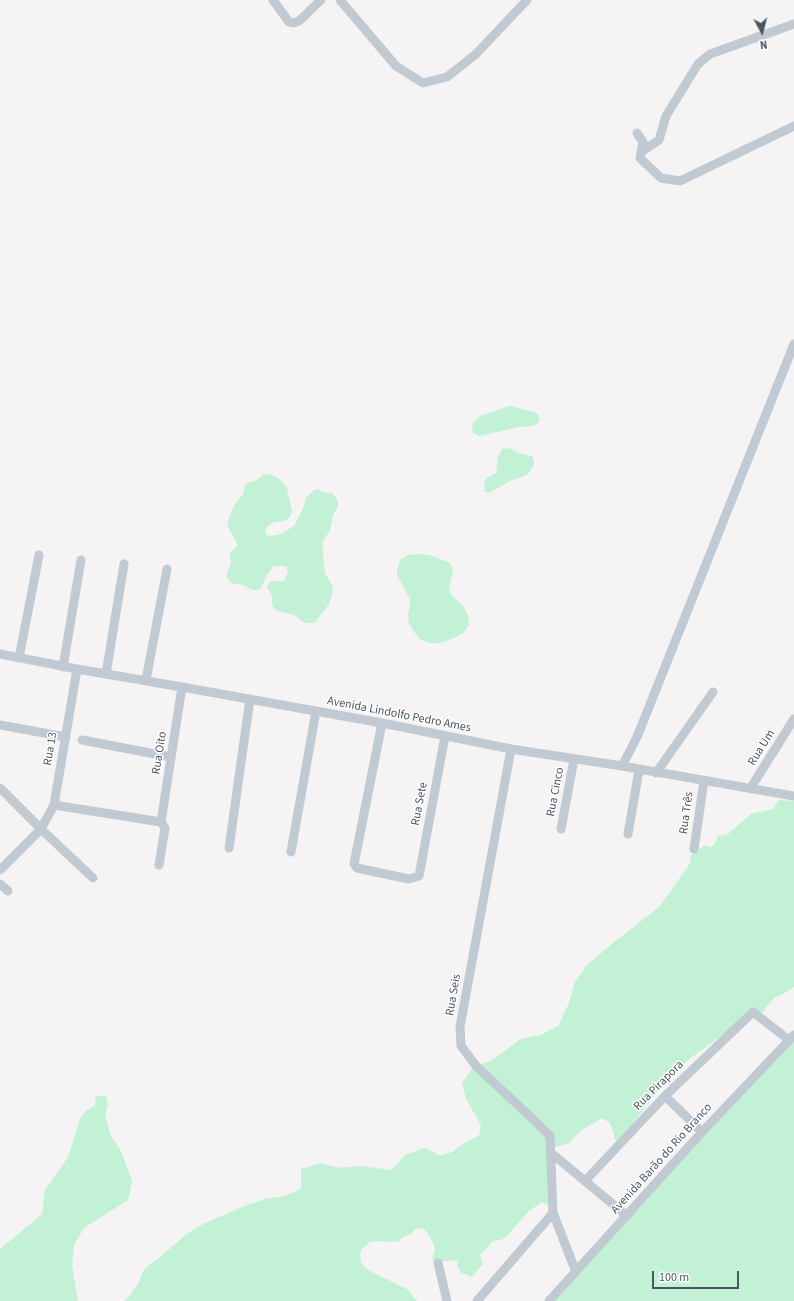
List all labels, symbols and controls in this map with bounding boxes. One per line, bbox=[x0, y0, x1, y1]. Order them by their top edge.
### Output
north arrow bbox=[742, 12, 782, 52]
text: N bbox=[759, 37, 768, 52]
street label: Avenida Lindolfo Pedro Ames bbox=[326, 694, 472, 736]
street label: Rua Um bbox=[745, 727, 779, 769]
street label: Rua 13 bbox=[41, 731, 61, 767]
street label: Rua Oito bbox=[150, 731, 170, 775]
street label: Rua Cinco bbox=[544, 766, 568, 818]
street label: Rua Sete bbox=[409, 781, 431, 827]
street label: Rua Três bbox=[677, 791, 697, 835]
street label: Rua Seis bbox=[443, 973, 465, 1017]
street label: Rua Pirapora bbox=[631, 1058, 687, 1114]
street label: Avenida Barão do Rio Branco bbox=[608, 1101, 716, 1217]
scale bar bbox=[654, 1263, 741, 1289]
text: 100 m bbox=[659, 1269, 689, 1286]

